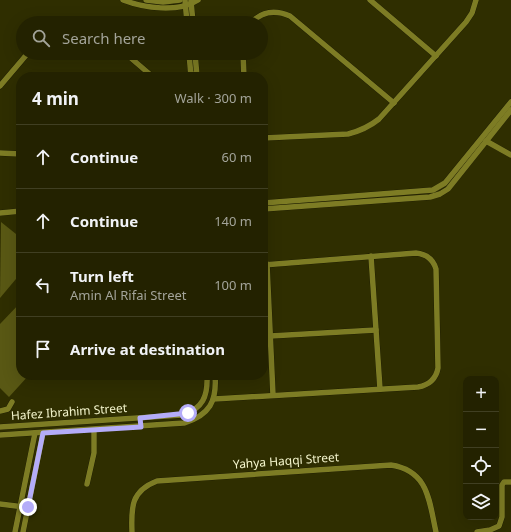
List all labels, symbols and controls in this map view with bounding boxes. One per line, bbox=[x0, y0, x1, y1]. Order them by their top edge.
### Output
search box bbox=[16, 16, 268, 60]
icon: search bbox=[30, 27, 52, 49]
text: Search here bbox=[62, 28, 145, 48]
text: 4 min bbox=[32, 87, 79, 110]
text: Walk · 300 m bbox=[174, 89, 252, 107]
icon: ahead bbox=[32, 146, 54, 168]
text: Continue bbox=[70, 147, 138, 167]
text: 60 m bbox=[222, 148, 252, 166]
icon: ahead bbox=[32, 210, 54, 232]
text: Continue bbox=[70, 211, 138, 231]
text: 140 m bbox=[214, 212, 252, 230]
text: Turn left bbox=[70, 266, 134, 286]
icon: left bbox=[32, 274, 54, 296]
text: 100 m bbox=[214, 276, 252, 294]
text: Amin Al Rifai Street bbox=[70, 286, 187, 304]
icon: arrive bbox=[32, 338, 54, 360]
text: Arrive at destination bbox=[70, 339, 225, 359]
map controls bbox=[463, 376, 499, 520]
button: + bbox=[463, 376, 499, 412]
street label: Hafez Ibrahim Street bbox=[10, 399, 128, 424]
route start bbox=[179, 404, 197, 422]
button: − bbox=[463, 412, 499, 448]
street label: Yahya Haqqi Street bbox=[232, 448, 340, 473]
button: locate bbox=[463, 448, 499, 484]
button: layers bbox=[463, 484, 499, 520]
route end bbox=[19, 498, 37, 516]

